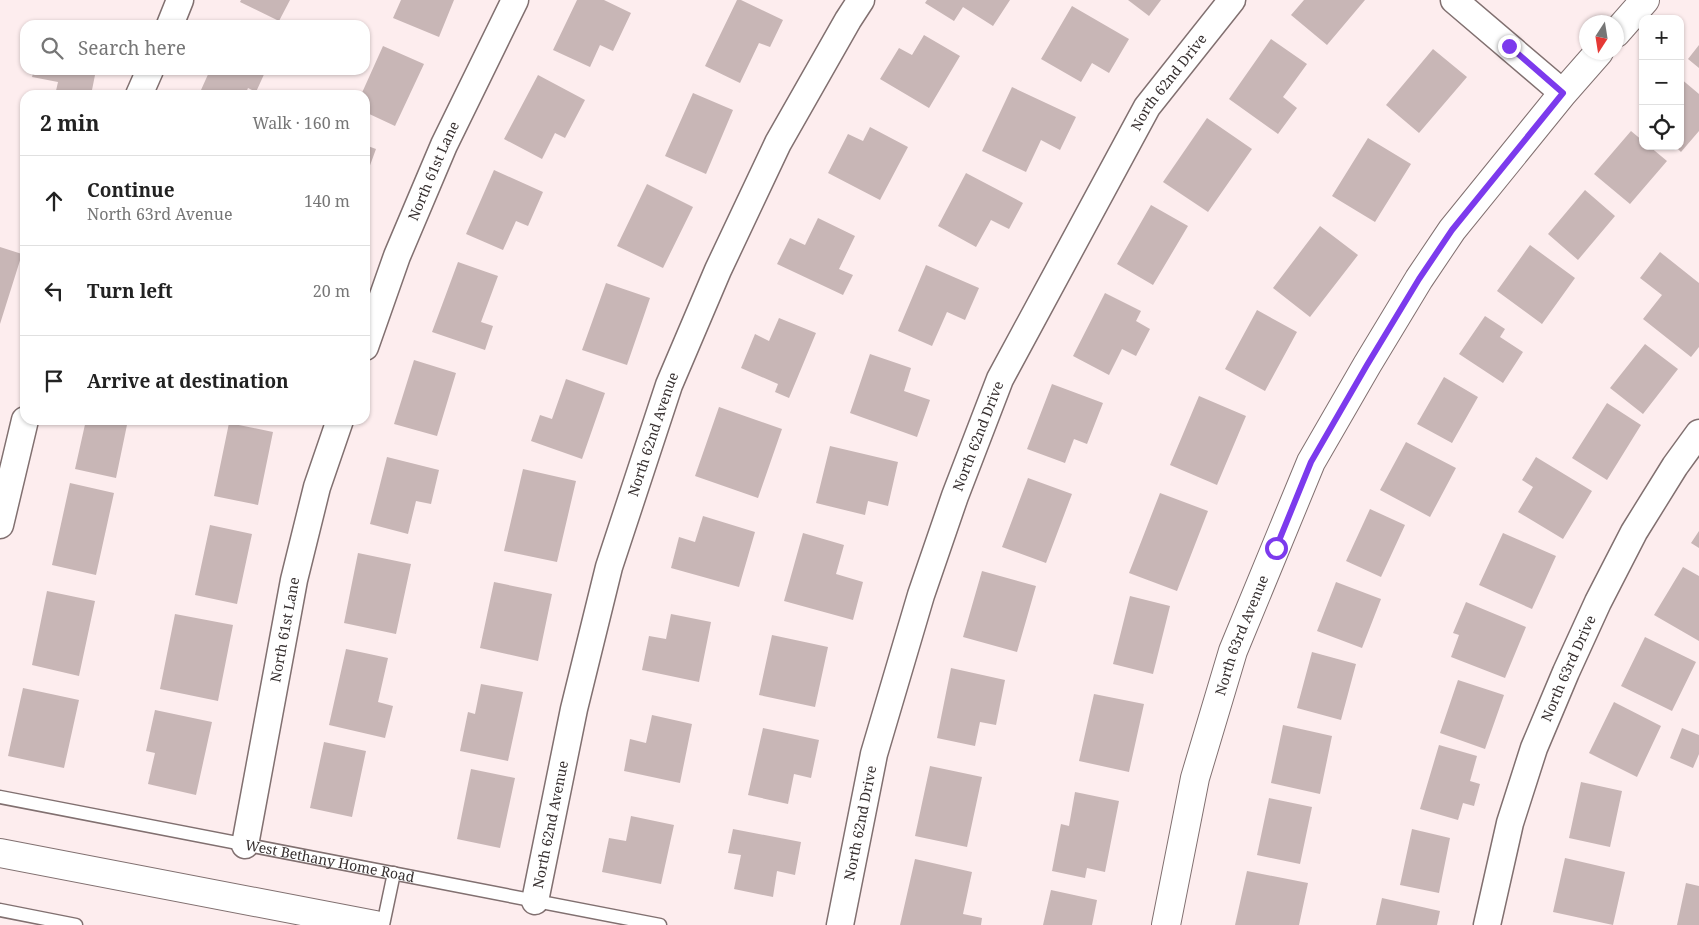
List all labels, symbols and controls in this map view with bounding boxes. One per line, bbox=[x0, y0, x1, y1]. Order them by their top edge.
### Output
north arrow bbox=[1579, 15, 1624, 60]
map controls bbox=[1639, 15, 1684, 150]
button: + bbox=[1639, 15, 1684, 60]
search box bbox=[20, 20, 370, 75]
street label: North 62nd Drive bbox=[1126, 30, 1211, 134]
icon: search bbox=[38, 34, 66, 62]
text: Search here bbox=[78, 35, 186, 61]
route end bbox=[1498, 35, 1521, 58]
button: − bbox=[1639, 60, 1684, 105]
button: locate bbox=[1639, 105, 1684, 150]
text: 2 min bbox=[40, 109, 99, 137]
text: Walk · 160 m bbox=[253, 112, 350, 134]
street label: North 61st Lane bbox=[403, 118, 463, 223]
text: Continue bbox=[87, 177, 175, 203]
icon: ahead bbox=[40, 187, 68, 215]
text: 140 m bbox=[304, 190, 350, 212]
text: North 63rd Avenue bbox=[87, 203, 233, 225]
icon: left bbox=[40, 277, 68, 305]
text: Turn left bbox=[87, 278, 173, 304]
text: 20 m bbox=[313, 280, 350, 302]
icon: arrive bbox=[40, 367, 68, 395]
text: Arrive at destination bbox=[87, 368, 289, 394]
street label: North 62nd Avenue bbox=[623, 369, 682, 499]
street label: North 62nd Drive bbox=[948, 378, 1007, 494]
route start bbox=[1265, 537, 1288, 560]
street label: North 63rd Avenue bbox=[1210, 572, 1272, 698]
street label: North 61st Lane bbox=[265, 575, 303, 684]
street label: North 63rd Drive bbox=[1536, 612, 1600, 724]
street label: North 62nd Avenue bbox=[528, 759, 572, 890]
street label: North 62nd Drive bbox=[839, 764, 880, 882]
street label: West Bethany Home Road bbox=[244, 835, 417, 886]

